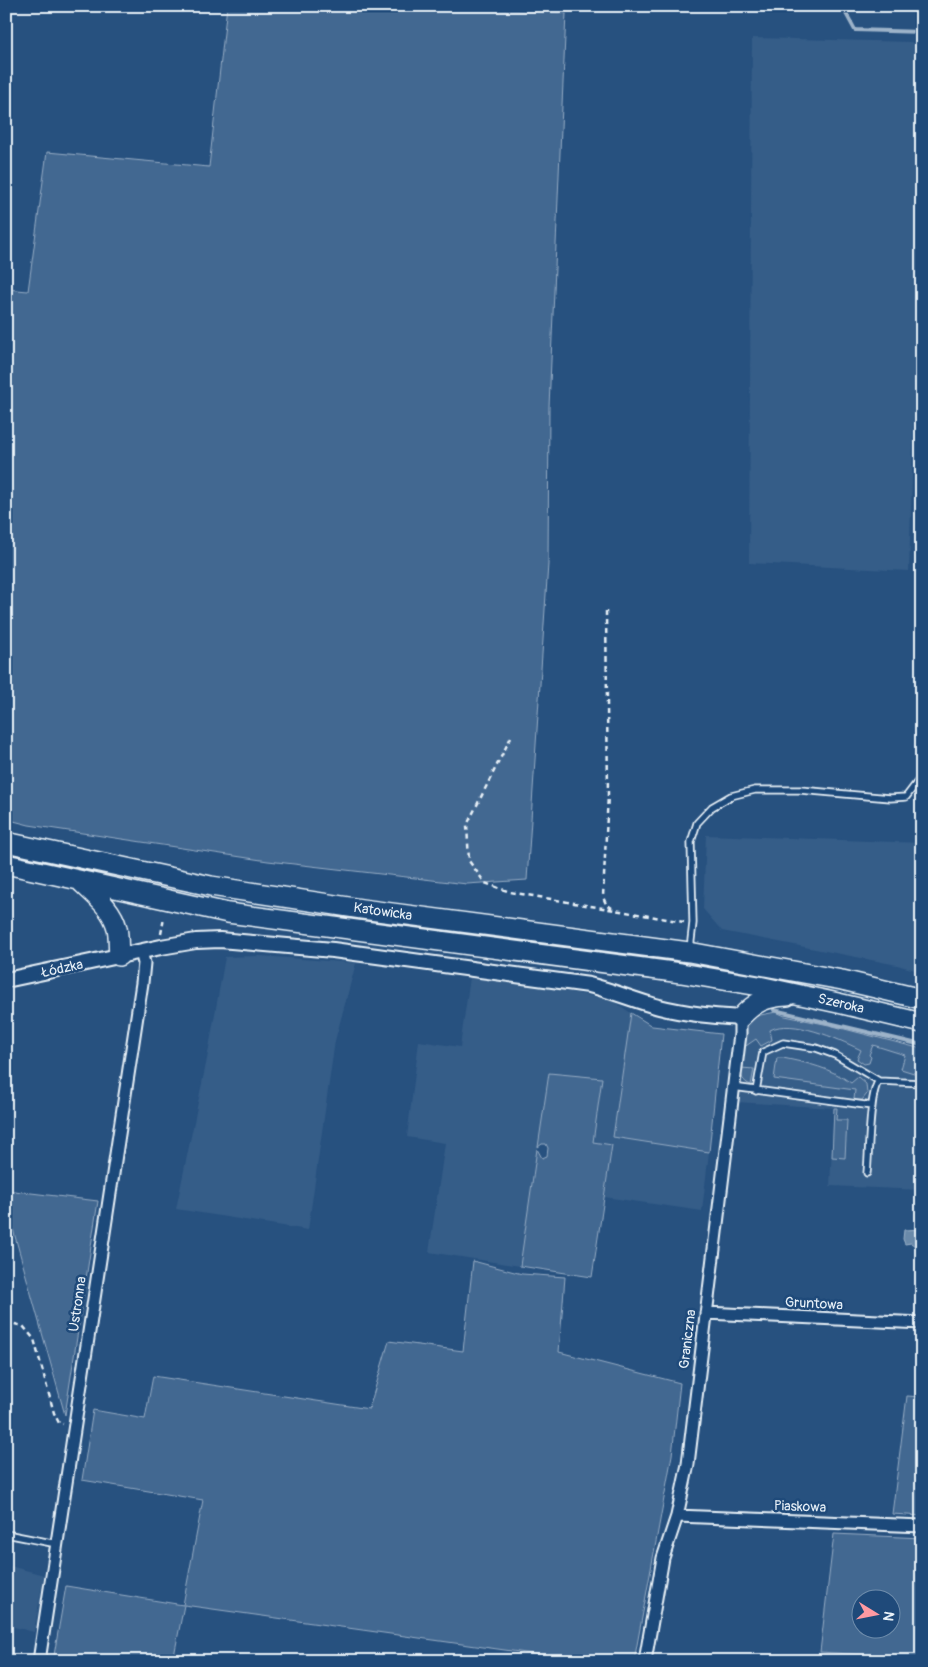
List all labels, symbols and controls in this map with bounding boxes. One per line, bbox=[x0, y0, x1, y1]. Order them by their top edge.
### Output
street label: Katowicka bbox=[353, 899, 413, 924]
street label: Łódzka bbox=[39, 956, 84, 981]
street label: Szeroka bbox=[816, 990, 866, 1017]
street label: Ustronna bbox=[65, 1275, 90, 1333]
street label: Gruntowa bbox=[785, 1293, 843, 1314]
street label: Graniczna bbox=[675, 1308, 700, 1370]
street label: Piaskowa bbox=[774, 1497, 826, 1516]
north arrow bbox=[850, 1590, 900, 1640]
text: N bbox=[879, 1610, 898, 1622]

